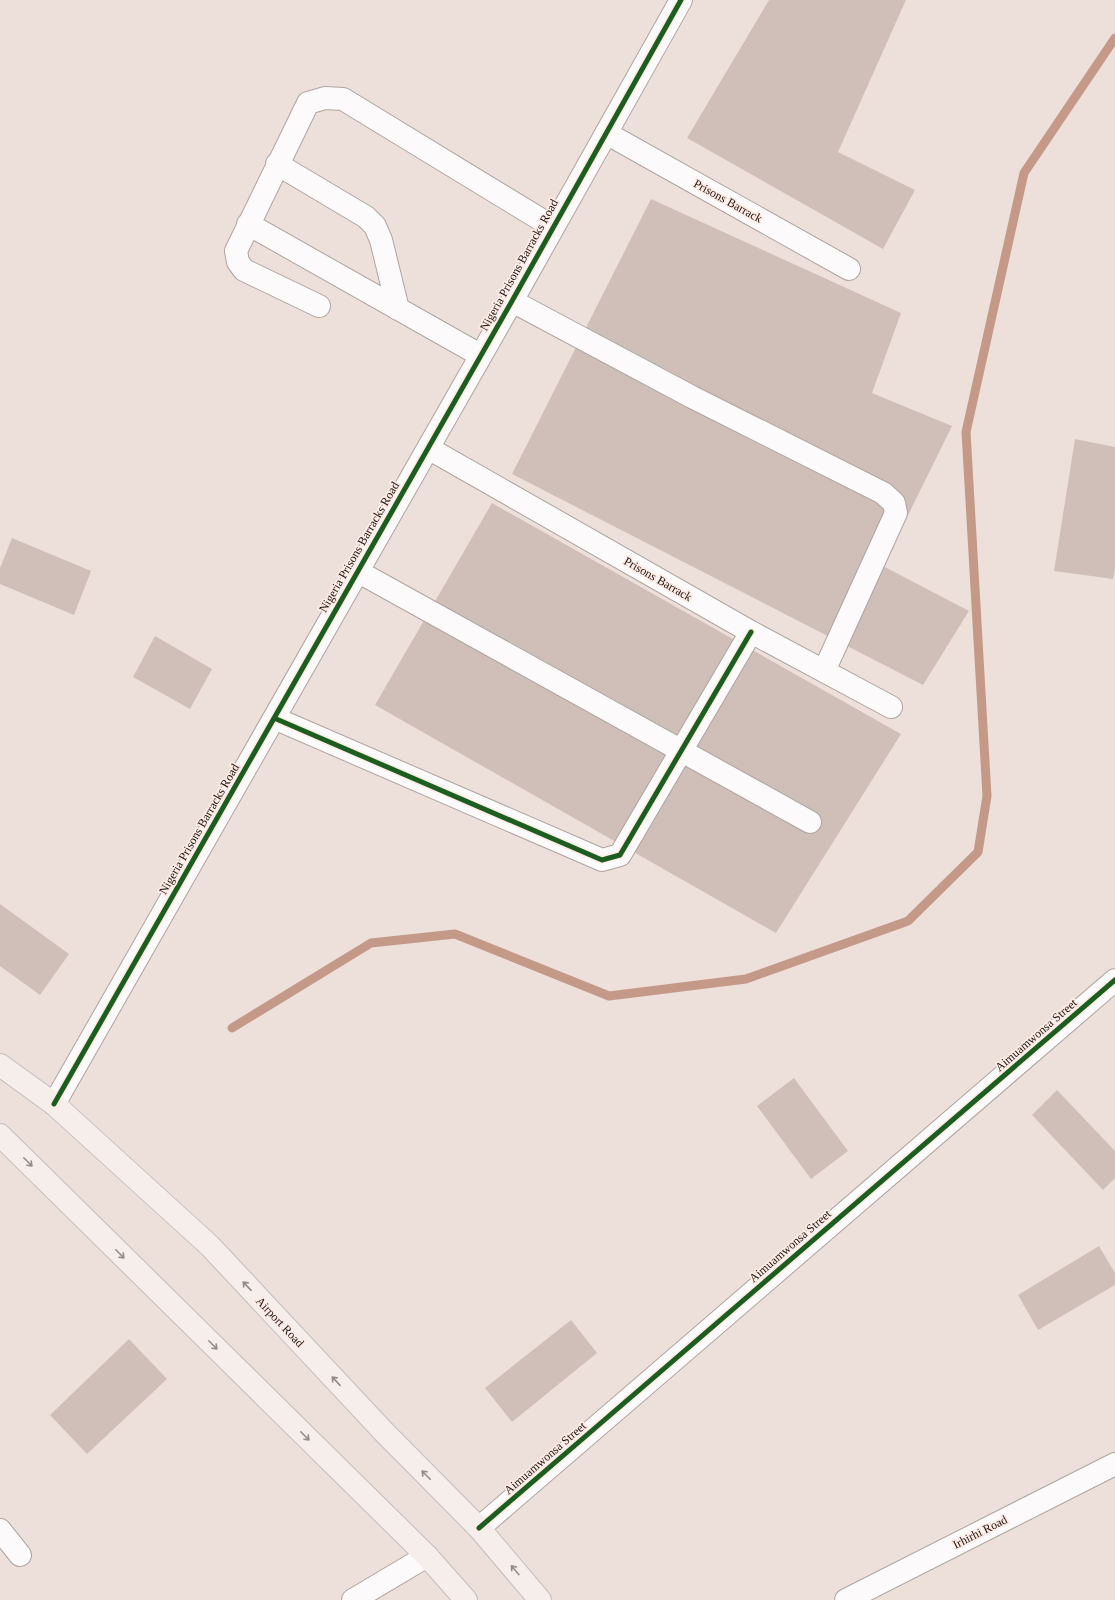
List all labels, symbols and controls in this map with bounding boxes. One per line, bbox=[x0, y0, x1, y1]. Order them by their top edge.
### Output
street label: Prisons Barrack bbox=[691, 176, 765, 226]
street label: Nigeria Prisons Barracks Road bbox=[477, 197, 561, 333]
street label: Nigeria Prisons Barracks Road bbox=[316, 479, 402, 615]
street label: Prisons Barrack bbox=[621, 554, 695, 604]
street label: Nigeria Prisons Barracks Road bbox=[156, 761, 242, 897]
street label: Aimuamwonsa Street bbox=[992, 995, 1080, 1074]
one-way arrow bbox=[23, 1157, 33, 1167]
street label: Aimuamwonsa Street bbox=[746, 1206, 834, 1285]
one-way arrow bbox=[115, 1249, 125, 1259]
one-way arrow bbox=[242, 1281, 252, 1291]
street label: Airport Road bbox=[253, 1294, 307, 1350]
one-way arrow bbox=[208, 1340, 218, 1350]
one-way arrow bbox=[331, 1376, 341, 1386]
street label: Aimuamwonsa Street bbox=[501, 1418, 589, 1497]
one-way arrow bbox=[300, 1431, 310, 1441]
one-way arrow bbox=[421, 1470, 431, 1480]
street label: Irhirhi Road bbox=[951, 1512, 1009, 1552]
one-way arrow bbox=[510, 1565, 519, 1576]

